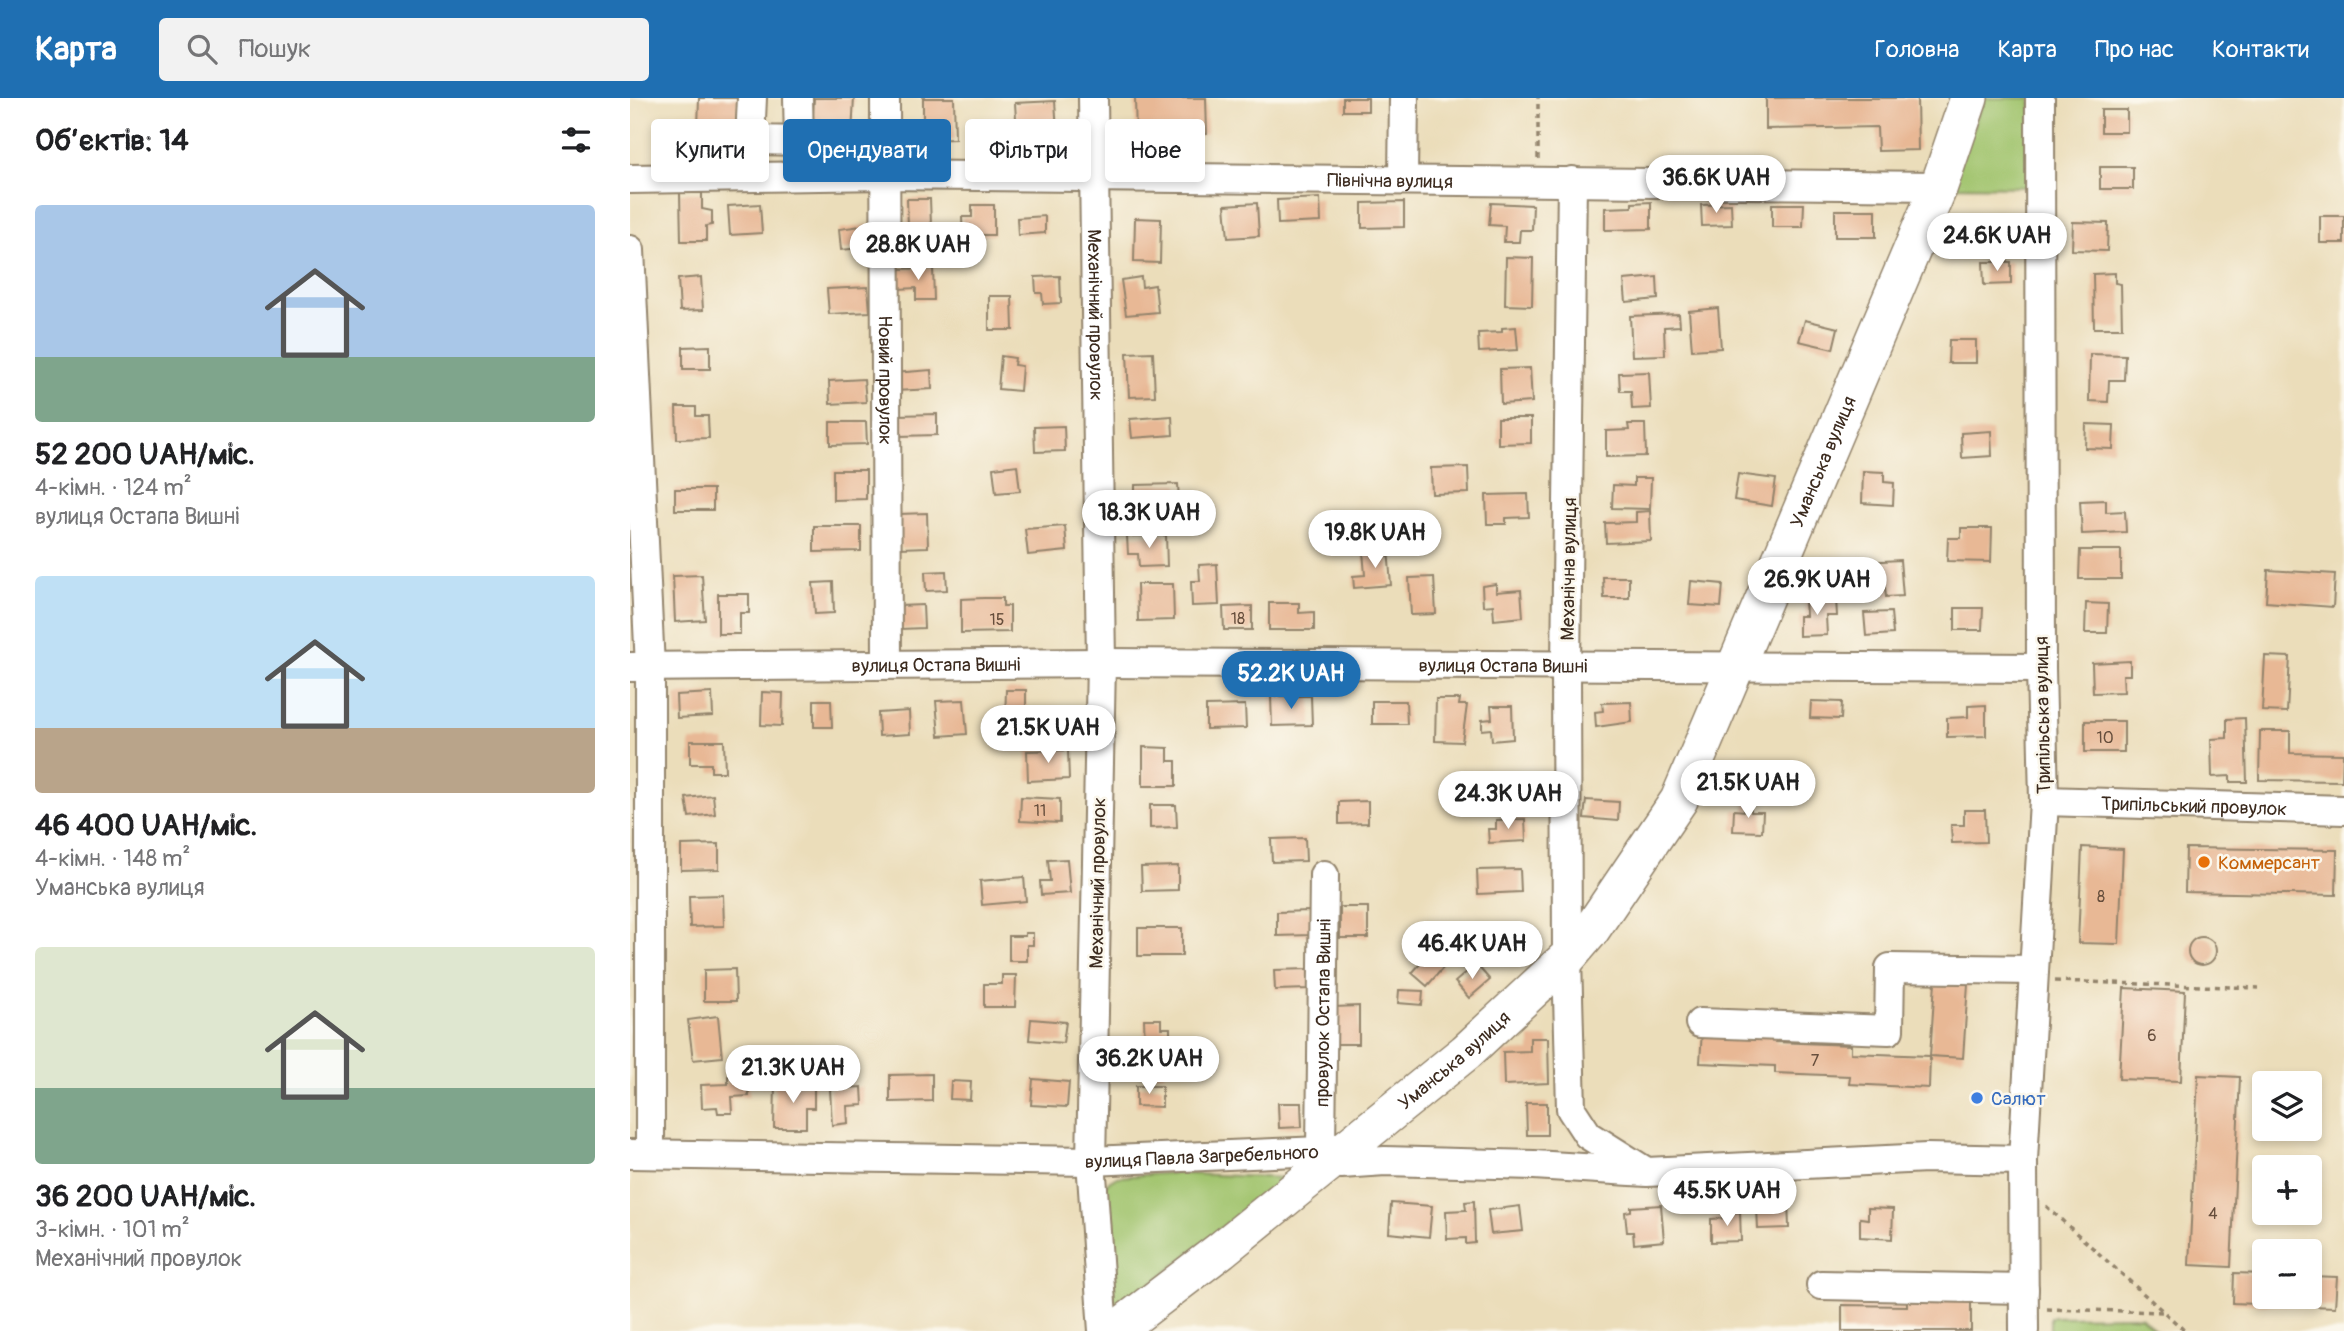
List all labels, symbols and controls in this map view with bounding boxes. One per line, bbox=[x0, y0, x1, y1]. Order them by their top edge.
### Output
search box bbox=[159, 18, 649, 81]
text: Карта bbox=[35, 29, 117, 70]
icon: search bbox=[183, 30, 221, 68]
text: Пошук bbox=[239, 33, 311, 65]
text: Головна bbox=[1875, 35, 1959, 64]
text: Карта bbox=[1997, 35, 2057, 64]
text: Про нас bbox=[2095, 35, 2174, 64]
text: Контакти bbox=[2212, 35, 2309, 64]
chip: Купити bbox=[651, 119, 769, 182]
chip: Орендувати bbox=[783, 119, 951, 182]
chip: Фільтри bbox=[965, 119, 1091, 182]
chip: Нове bbox=[1105, 119, 1205, 182]
icon: filters bbox=[557, 121, 595, 159]
text: Об’єктів: 14 bbox=[35, 122, 189, 159]
pin: 36.6K UAH bbox=[1636, 156, 1796, 215]
text: 36.6K UAH bbox=[1662, 163, 1770, 192]
street label: Північна вулиця bbox=[1327, 169, 1453, 194]
pin: 24.6K UAH bbox=[1917, 214, 2077, 273]
text: 24.6K UAH bbox=[1943, 221, 2051, 250]
pin: 28.8K UAH bbox=[838, 222, 998, 282]
street label: Механічний провулок bbox=[1082, 229, 1108, 401]
text: 28.8K UAH bbox=[866, 230, 970, 259]
icon: home bbox=[252, 250, 378, 376]
street label: Новий провулок bbox=[873, 315, 897, 445]
street label: Уманська вулиця bbox=[1785, 392, 1862, 531]
text: 52 200 UAH/міс. bbox=[35, 436, 255, 473]
text: 4-кімн. · 124 m² bbox=[35, 473, 192, 502]
pin: 18.3K UAH bbox=[1069, 490, 1229, 550]
street label: Механічна вулиця bbox=[1556, 497, 1582, 641]
text: 18.3K UAH bbox=[1098, 498, 1200, 527]
text: вулиця Остапа Вишні bbox=[35, 502, 239, 531]
pin: 19.8K UAH bbox=[1295, 510, 1455, 570]
text: 19.8K UAH bbox=[1324, 518, 1426, 547]
pin: 26.9K UAH bbox=[1737, 558, 1897, 617]
text: 26.9K UAH bbox=[1764, 565, 1870, 594]
house number: 18 bbox=[1231, 609, 1245, 629]
house number: 15 bbox=[990, 610, 1004, 630]
icon: home bbox=[252, 621, 378, 747]
street label: Трипільська вулиця bbox=[2030, 636, 2056, 794]
pin: 52.2K UAH bbox=[1211, 652, 1371, 711]
street label: вулиця Остапа Вишні bbox=[851, 653, 1021, 678]
street label: вулиця Остапа Вишні bbox=[1418, 654, 1587, 679]
text: 52.2K UAH bbox=[1238, 659, 1344, 688]
pin: 21.5K UAH bbox=[968, 706, 1128, 765]
text: 21.5K UAH bbox=[997, 713, 1099, 742]
house number: 10 bbox=[2096, 728, 2114, 748]
pin: 21.5K UAH bbox=[1668, 760, 1828, 820]
text: 21.5K UAH bbox=[1697, 768, 1799, 797]
pin: 24.3K UAH bbox=[1428, 772, 1588, 831]
text: 24.3K UAH bbox=[1454, 779, 1562, 808]
street label: Трипільський провулок bbox=[2101, 792, 2287, 821]
street label: Механічний провулок bbox=[1085, 797, 1111, 969]
house number: 11 bbox=[1034, 801, 1046, 821]
text: 46 400 UAH/міс. bbox=[35, 807, 257, 844]
text: 4-кімн. · 148 m² bbox=[35, 844, 190, 873]
place label: Коммерсант bbox=[2218, 851, 2320, 875]
marker: Коммерсант bbox=[2196, 854, 2212, 870]
text: Уманська вулиця bbox=[35, 873, 205, 902]
house number: 8 bbox=[2097, 887, 2105, 907]
street label: провулок Остапа Вишні bbox=[1310, 919, 1337, 1107]
pin: 46.4K UAH bbox=[1392, 922, 1552, 981]
text: 46.4K UAH bbox=[1418, 929, 1526, 958]
icon: home bbox=[252, 992, 378, 1118]
street label: Уманська вулиця bbox=[1393, 1006, 1516, 1115]
house number: 6 bbox=[2147, 1026, 2157, 1046]
pin: 36.2K UAH bbox=[1069, 1037, 1229, 1096]
text: 36.2K UAH bbox=[1095, 1044, 1203, 1073]
pin: 21.3K UAH bbox=[713, 1046, 873, 1105]
house number: 7 bbox=[1811, 1051, 1820, 1071]
text: 21.3K UAH bbox=[741, 1053, 845, 1082]
map controls bbox=[2252, 1071, 2322, 1309]
button: layers bbox=[2252, 1071, 2322, 1141]
place label: Салют bbox=[1991, 1087, 2046, 1111]
marker: Салют bbox=[1969, 1090, 1985, 1106]
street label: вулиця Павла Загребельного bbox=[1085, 1140, 1319, 1174]
button: + bbox=[2252, 1155, 2322, 1225]
pin: 45.5K UAH bbox=[1647, 1168, 1807, 1228]
text: 45.5K UAH bbox=[1674, 1176, 1780, 1205]
text: 36 200 UAH/міс. bbox=[35, 1178, 256, 1215]
house number: 4 bbox=[2208, 1204, 2218, 1224]
text: 3-кімн. · 101 m² bbox=[35, 1215, 190, 1244]
button: − bbox=[2252, 1239, 2322, 1309]
text: Механічний провулок bbox=[35, 1244, 242, 1273]

